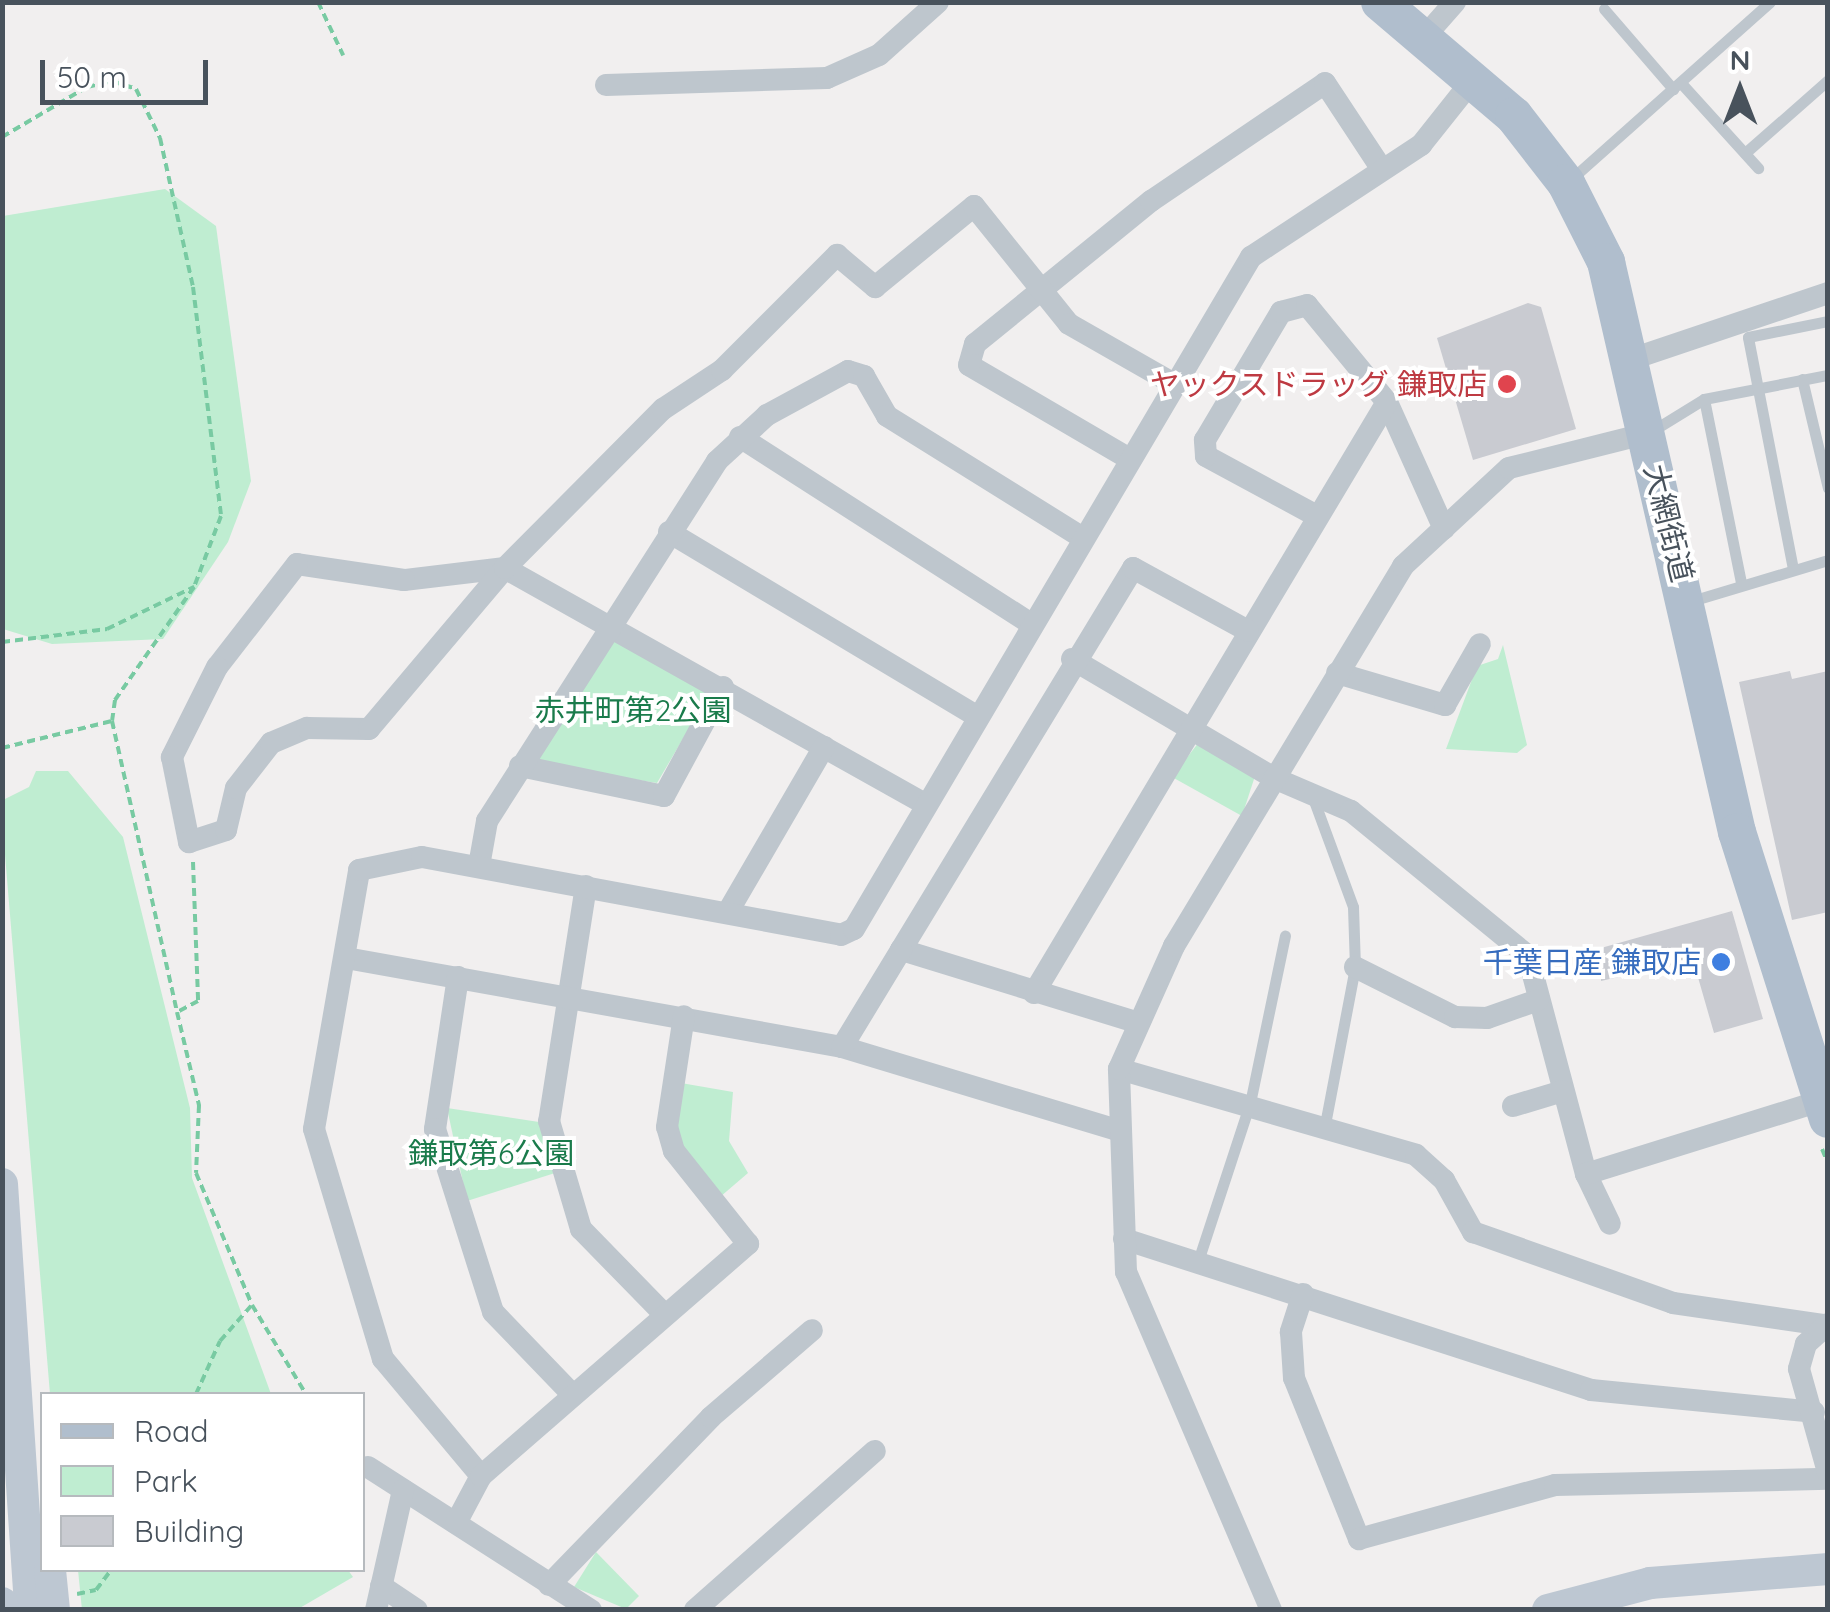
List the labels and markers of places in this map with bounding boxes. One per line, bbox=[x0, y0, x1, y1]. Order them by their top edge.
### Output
place label: ヤックスドラッグ 鎌取店 bbox=[1149, 366, 1487, 402]
marker: ヤックスドラッグ 鎌取店 bbox=[1496, 373, 1518, 395]
place label: 千葉日産 鎌取店 bbox=[1483, 944, 1701, 980]
marker: 千葉日産 鎌取店 bbox=[1710, 951, 1732, 973]

